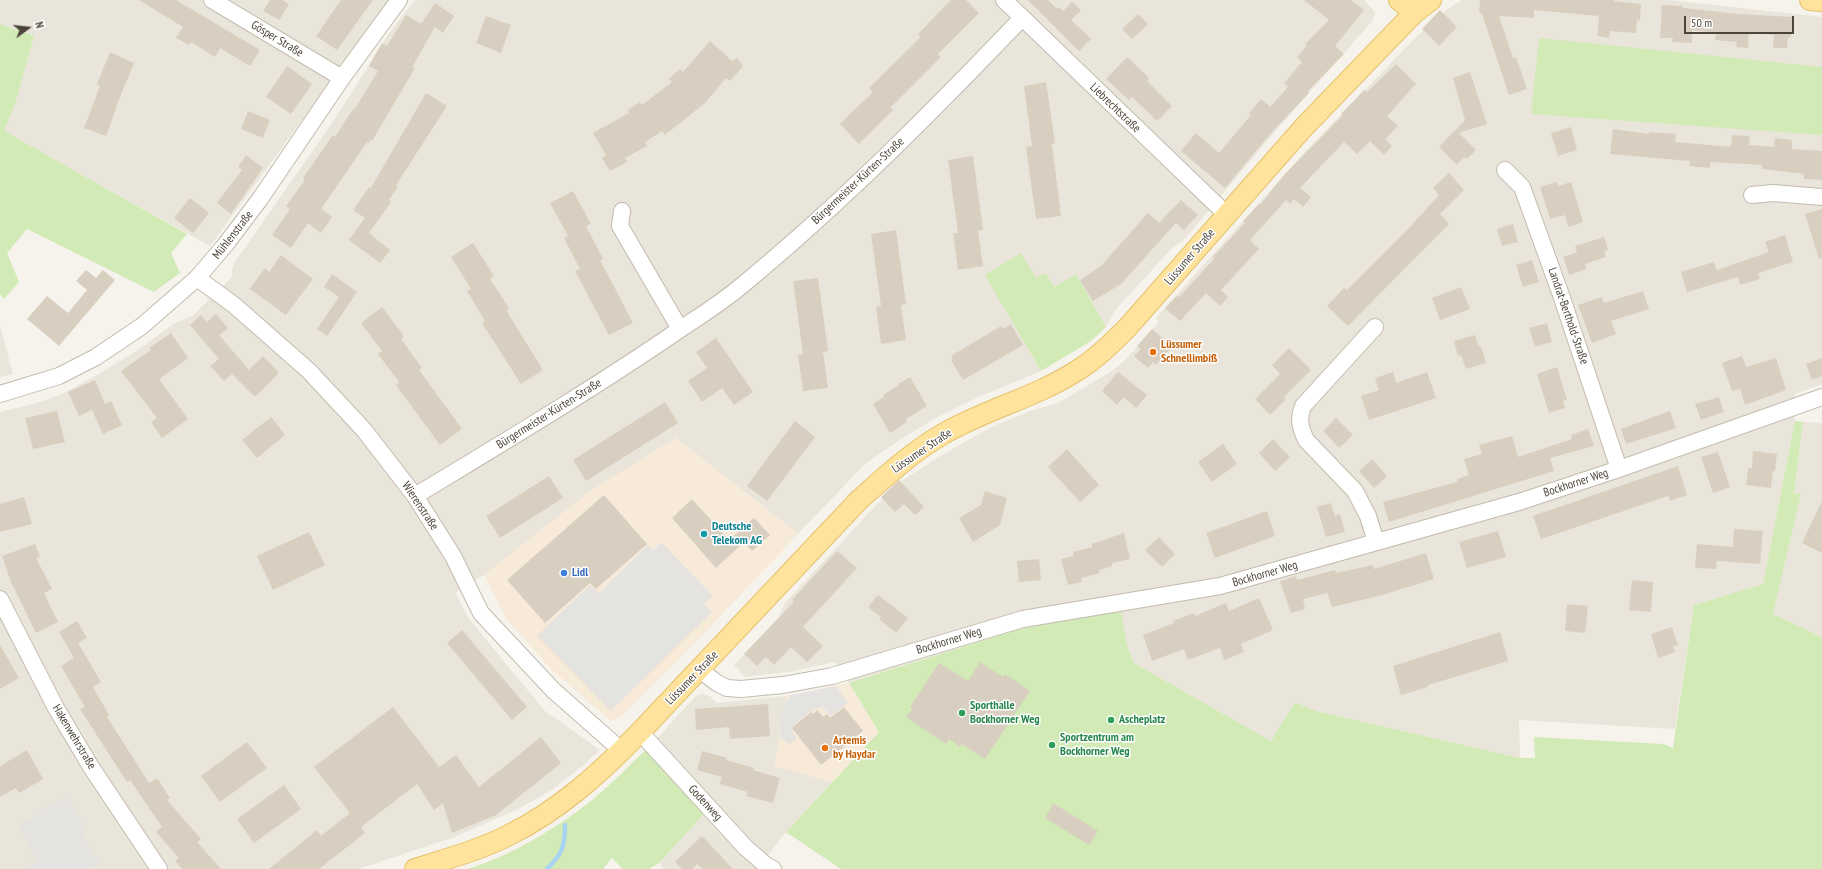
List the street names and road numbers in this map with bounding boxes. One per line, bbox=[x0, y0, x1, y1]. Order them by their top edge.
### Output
street label: Gösper Straße bbox=[248, 18, 306, 60]
street label: Liebrechtstraße bbox=[1087, 80, 1143, 136]
street label: Bürgermeister-Kürten-Straße bbox=[809, 135, 907, 227]
street label: Mühlenstraße bbox=[210, 208, 256, 262]
street label: Lüssumer Straße bbox=[1162, 226, 1218, 288]
street label: Landrat-Berthold-Straße bbox=[1545, 266, 1591, 366]
street label: Bürgermeister-Kürten-Straße bbox=[494, 376, 604, 452]
street label: Lüssumer Straße bbox=[889, 426, 955, 476]
street label: Bockhorner Weg bbox=[1542, 466, 1610, 500]
street label: Wierenstraße bbox=[399, 479, 441, 533]
street label: Bockhorner Weg bbox=[1231, 558, 1299, 590]
street label: Bockhorner Weg bbox=[915, 624, 983, 658]
street label: Lüssumer Straße bbox=[663, 648, 721, 708]
street label: Hakenwehrstraße bbox=[49, 702, 99, 772]
street label: Godenweg bbox=[685, 782, 725, 824]

